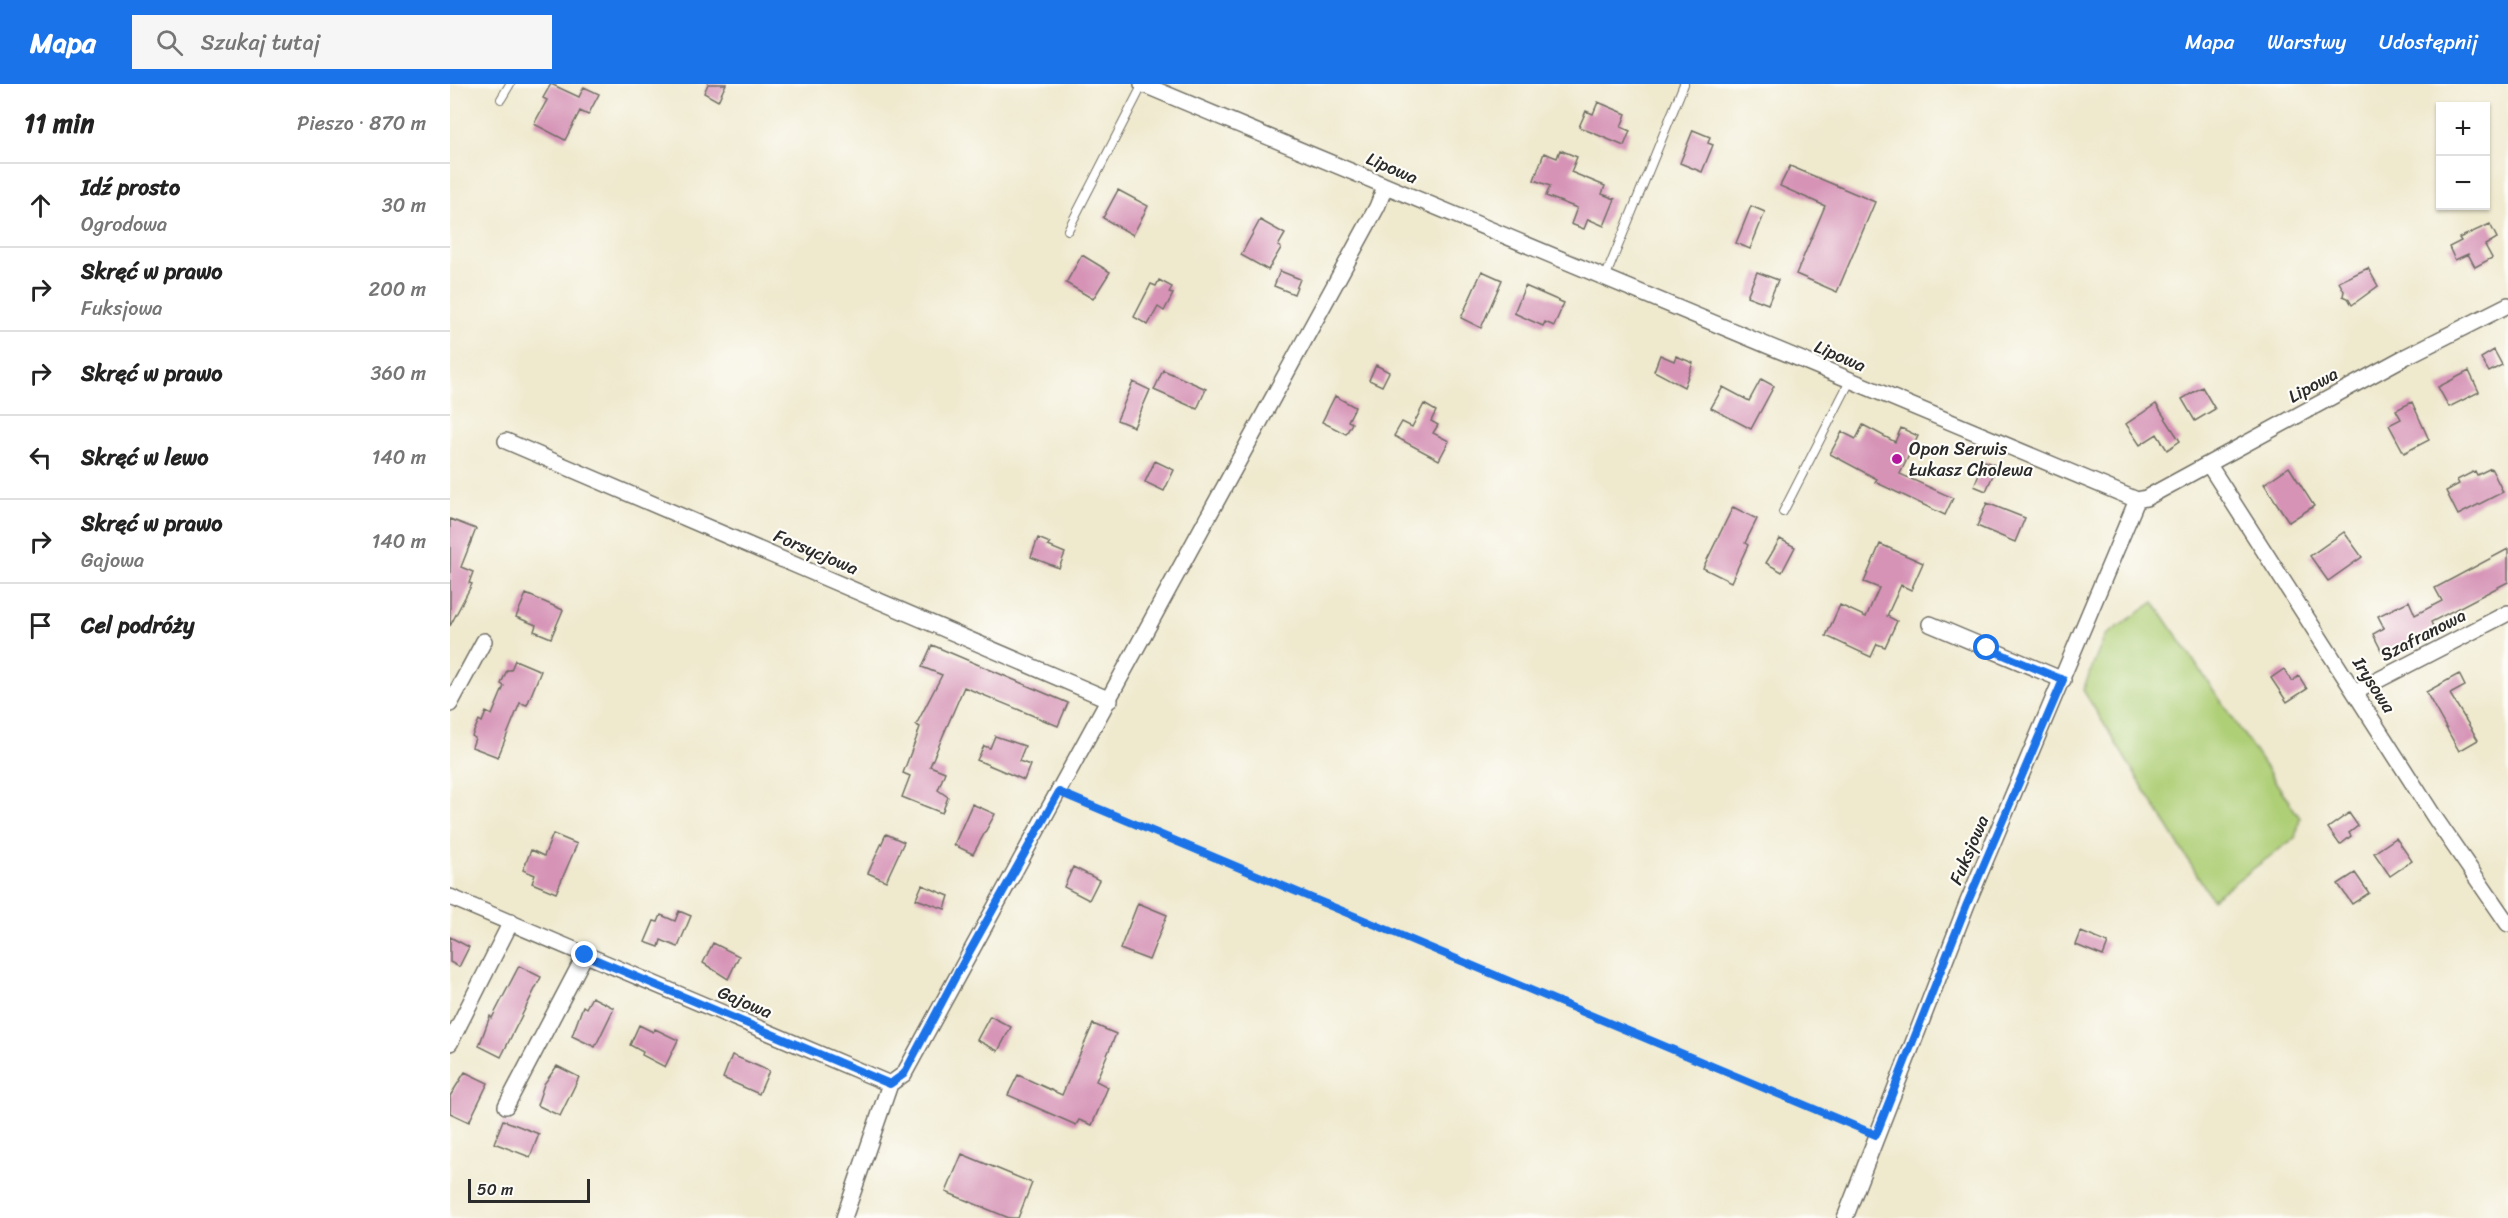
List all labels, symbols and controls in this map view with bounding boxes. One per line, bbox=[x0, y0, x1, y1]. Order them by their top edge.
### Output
search box bbox=[132, 15, 552, 69]
text: Mapa bbox=[30, 18, 96, 67]
text: Szukaj tutaj bbox=[201, 23, 320, 62]
text: Mapa bbox=[2185, 23, 2234, 61]
text: Warstwy bbox=[2267, 23, 2346, 61]
text: Udostępnij bbox=[2379, 23, 2478, 61]
icon: search bbox=[153, 26, 186, 59]
text: 11 min bbox=[24, 100, 94, 146]
map controls bbox=[2436, 102, 2490, 210]
button: + bbox=[2436, 102, 2490, 156]
text: Pieszo · 870 m bbox=[297, 106, 426, 141]
street label: Lipowa bbox=[1361, 143, 1423, 193]
button: − bbox=[2436, 156, 2490, 210]
text: Idź prosto bbox=[81, 168, 180, 207]
text: 30 m bbox=[382, 188, 426, 223]
icon: ahead bbox=[24, 189, 57, 222]
text: Ogrodowa bbox=[81, 207, 167, 242]
text: Skręć w prawo bbox=[81, 252, 223, 291]
text: 200 m bbox=[369, 272, 426, 307]
icon: right bbox=[24, 273, 57, 306]
text: Fuksjowa bbox=[81, 291, 162, 326]
street label: Lipowa bbox=[1809, 331, 1871, 381]
text: Skręć w prawo bbox=[81, 354, 223, 393]
text: 360 m bbox=[370, 356, 426, 391]
icon: right bbox=[24, 357, 57, 390]
street label: Lipowa bbox=[2282, 358, 2344, 412]
place label: Opon Serwis Łukasz Cholewa bbox=[1909, 433, 2033, 486]
text: Skręć w lewo bbox=[81, 438, 208, 477]
text: 140 m bbox=[372, 440, 426, 475]
icon: left bbox=[24, 441, 57, 474]
marker: Opon Serwis Łukasz Cholewa bbox=[1890, 452, 1904, 466]
text: Skręć w prawo bbox=[81, 504, 223, 543]
street label: Forsycjowa bbox=[769, 520, 863, 584]
text: 140 m bbox=[372, 524, 426, 559]
icon: right bbox=[24, 525, 57, 558]
text: Gajowa bbox=[81, 543, 144, 578]
street label: Szafranowa bbox=[2374, 600, 2472, 670]
text: Cel podróży bbox=[81, 606, 194, 645]
icon: arrive bbox=[24, 609, 57, 642]
route start bbox=[1973, 634, 1999, 660]
street label: Irysowa bbox=[2343, 650, 2405, 720]
street label: Fuksjowa bbox=[1940, 810, 1998, 890]
route end bbox=[571, 941, 597, 967]
street label: Gajowa bbox=[713, 976, 777, 1028]
text: 50 m bbox=[477, 1175, 513, 1204]
scale bar bbox=[468, 1176, 590, 1204]

